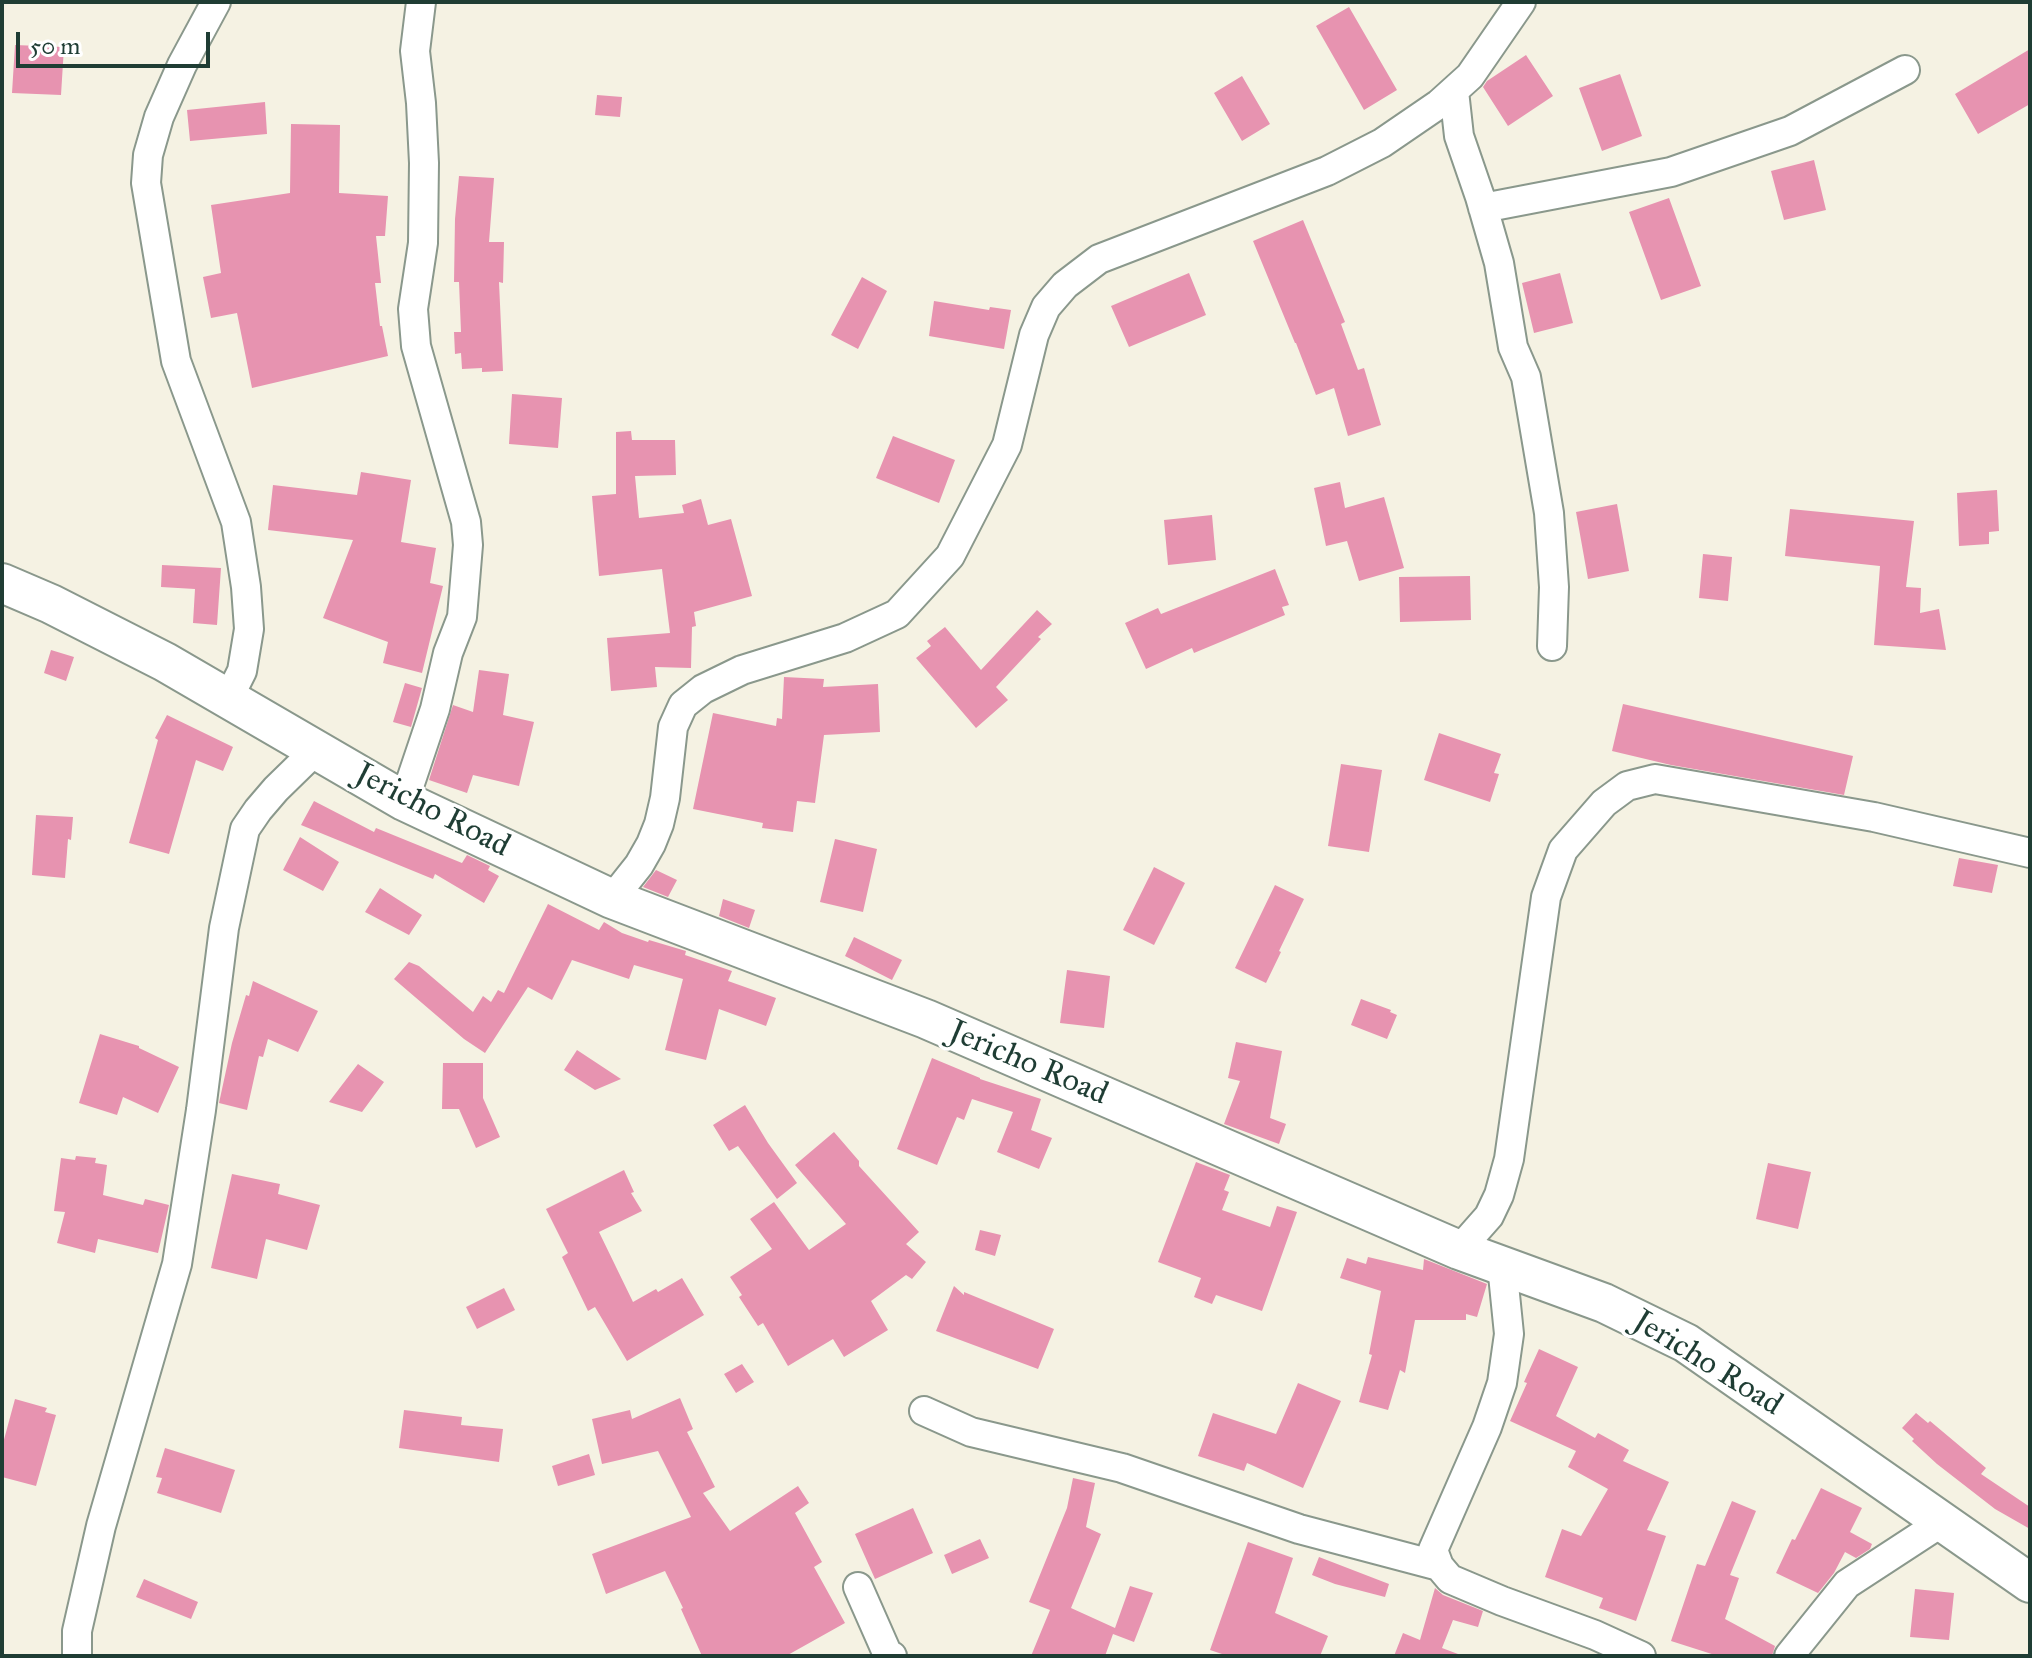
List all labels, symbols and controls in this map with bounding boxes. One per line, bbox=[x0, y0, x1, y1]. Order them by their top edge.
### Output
scale bar bbox=[20, 16, 214, 66]
text: 50 m bbox=[30, 31, 80, 61]
street label: Jericho Road bbox=[348, 756, 516, 866]
street label: Jericho Road bbox=[943, 1013, 1113, 1115]
street label: Jericho Road bbox=[1625, 1303, 1789, 1425]

